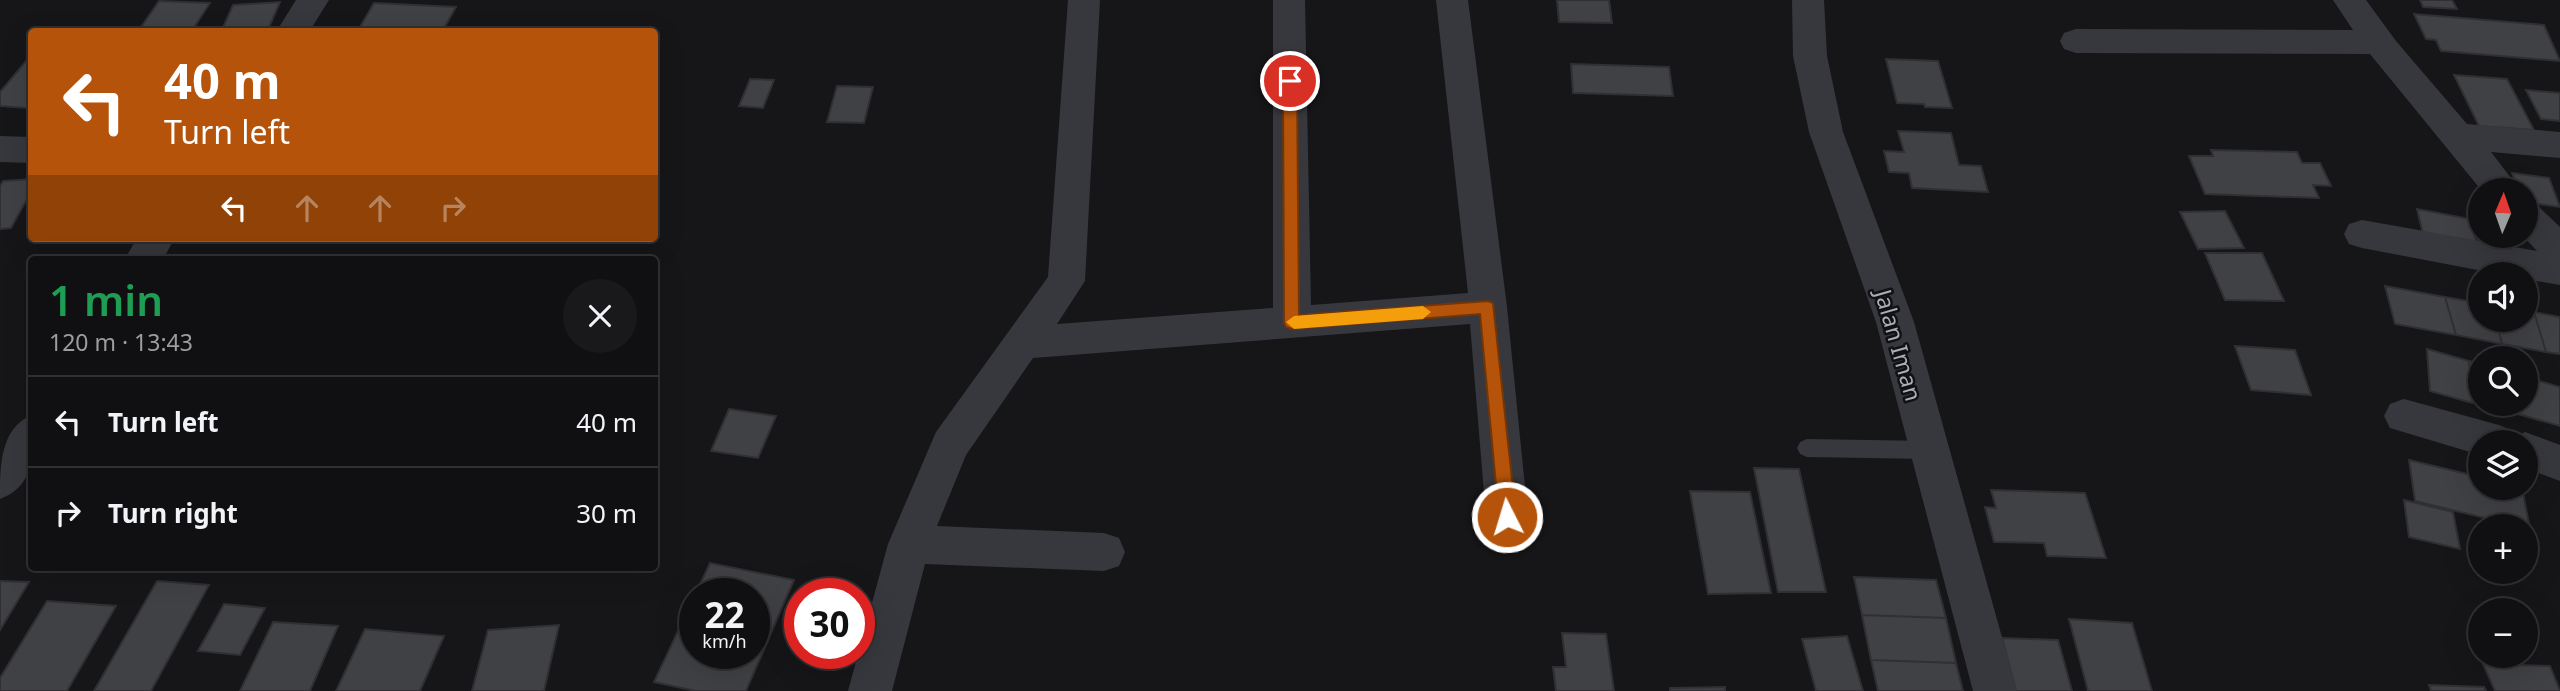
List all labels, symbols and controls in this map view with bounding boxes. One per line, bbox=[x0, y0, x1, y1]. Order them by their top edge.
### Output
text: 40 m bbox=[164, 47, 281, 113]
pin bbox=[1260, 51, 1320, 111]
icon: left bbox=[49, 56, 140, 147]
icon: arrive bbox=[1271, 62, 1309, 100]
text: Turn left bbox=[164, 110, 290, 153]
north arrow bbox=[2468, 178, 2538, 248]
map controls bbox=[2468, 178, 2538, 668]
icon: left bbox=[215, 189, 253, 227]
icon: ahead bbox=[288, 189, 326, 227]
icon: ahead bbox=[361, 189, 399, 227]
icon: right bbox=[434, 189, 472, 227]
button: sound bbox=[2468, 262, 2538, 332]
text: 1 min bbox=[49, 271, 163, 328]
button: close bbox=[563, 279, 637, 353]
street label: Jalan Iman bbox=[1867, 284, 1930, 405]
text: 120 m · 13:43 bbox=[49, 326, 193, 358]
button: search bbox=[2468, 346, 2538, 416]
icon: left bbox=[49, 403, 87, 441]
text: Turn left bbox=[108, 404, 219, 440]
text: 40 m bbox=[576, 404, 637, 440]
button: layers bbox=[2468, 430, 2538, 500]
position arrow bbox=[1470, 480, 1544, 554]
icon: right bbox=[49, 494, 87, 532]
text: Turn right bbox=[108, 495, 238, 531]
text: 30 m bbox=[576, 495, 637, 531]
button: + bbox=[2468, 514, 2538, 584]
speed limit sign: 30 bbox=[784, 578, 875, 669]
text: 22 bbox=[704, 591, 745, 638]
button: − bbox=[2468, 598, 2538, 668]
text: km/h bbox=[702, 629, 747, 653]

